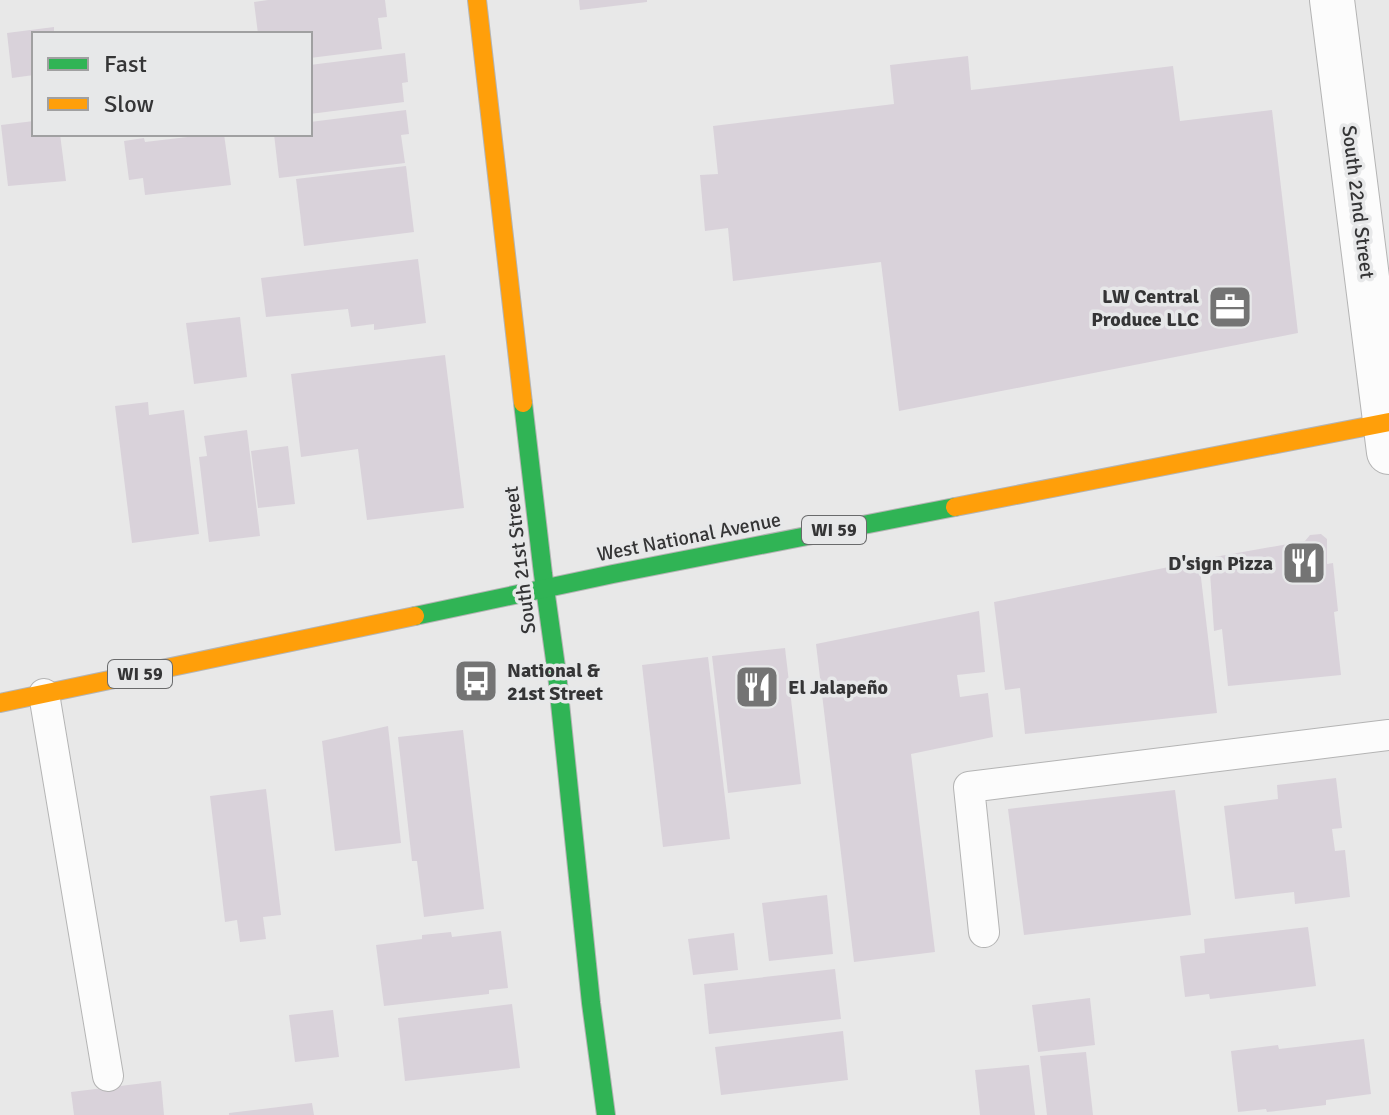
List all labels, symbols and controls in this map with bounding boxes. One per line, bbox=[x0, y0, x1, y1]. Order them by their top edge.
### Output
legend bbox=[32, 32, 312, 136]
text: Fast bbox=[104, 49, 147, 79]
text: Slow bbox=[104, 89, 154, 119]
street label: South 22nd Street bbox=[1336, 124, 1380, 280]
office icon: LW Central Produce LLC bbox=[1206, 283, 1254, 331]
place label: LW Central Produce LLC bbox=[1091, 284, 1199, 332]
street label: South 21st Street bbox=[499, 485, 541, 635]
street label: West National Avenue bbox=[595, 507, 783, 567]
road number: WI 59 bbox=[802, 516, 866, 544]
restaurant icon: D'sign Pizza bbox=[1280, 539, 1328, 587]
place label: D'sign Pizza bbox=[1168, 551, 1273, 576]
bus stop icon: National & 21st Street bbox=[452, 657, 500, 705]
place label: National & 21st Street bbox=[507, 658, 603, 706]
road number: WI 59 bbox=[108, 660, 172, 688]
restaurant icon: El Jalapeño bbox=[733, 663, 781, 711]
place label: El Jalapeño bbox=[788, 675, 888, 700]

